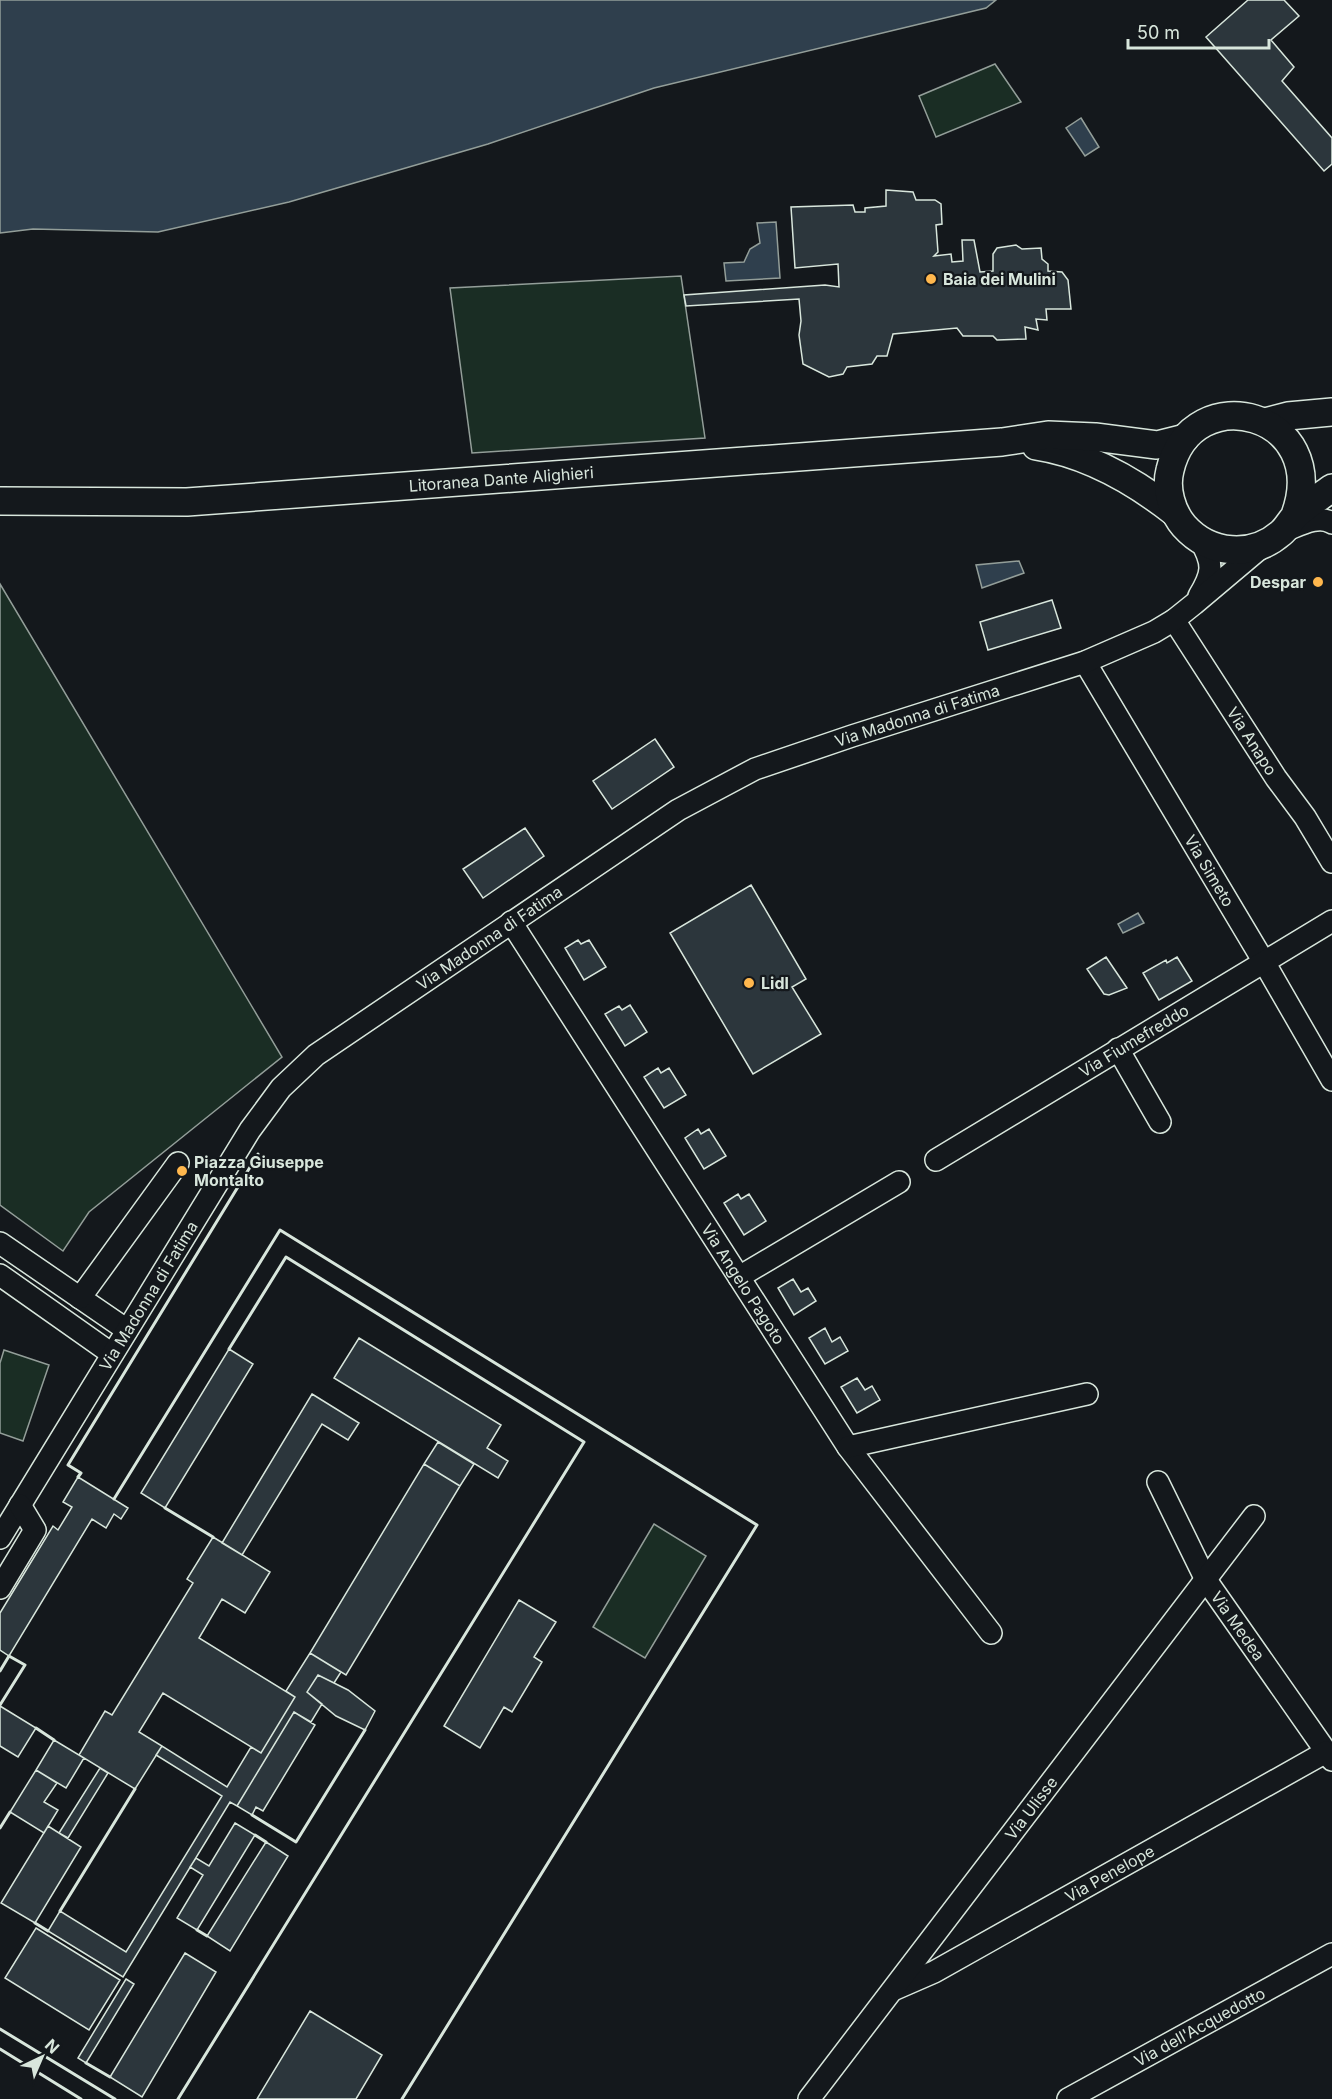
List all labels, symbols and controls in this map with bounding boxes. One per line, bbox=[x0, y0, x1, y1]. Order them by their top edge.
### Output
scale bar bbox=[1128, 12, 1269, 50]
text: 50 m bbox=[1137, 22, 1180, 43]
place label: Baia dei Mulini bbox=[943, 269, 1056, 289]
marker: Baia dei Mulini bbox=[924, 272, 938, 286]
street label: Litoranea Dante Alighieri bbox=[408, 462, 594, 496]
place label: Despar bbox=[1250, 572, 1306, 592]
marker: Despar bbox=[1311, 575, 1325, 589]
street label: Via Madonna di Fatima bbox=[832, 680, 1002, 751]
street label: Via Anapo bbox=[1223, 703, 1281, 779]
street label: Via Simeto bbox=[1180, 831, 1239, 910]
street label: Via Madonna di Fatima bbox=[412, 881, 566, 994]
place label: Lidl bbox=[761, 973, 789, 993]
marker: Lidl bbox=[742, 976, 756, 990]
street label: Via Fiumefreddo bbox=[1075, 1000, 1192, 1081]
place label: Piazza Giuseppe Montalto bbox=[194, 1152, 324, 1190]
marker: Piazza Giuseppe Montalto bbox=[175, 1164, 189, 1178]
street label: Via Madonna di Fatima bbox=[95, 1217, 202, 1374]
street label: Via Angelo Pagoto bbox=[697, 1220, 789, 1348]
street label: Via Medea bbox=[1207, 1587, 1269, 1664]
street label: Via Ulisse bbox=[1001, 1772, 1062, 1844]
street label: Via Penelope bbox=[1062, 1840, 1158, 1906]
street label: Via dell'Acquedotto bbox=[1130, 1983, 1268, 2071]
north arrow bbox=[12, 2027, 72, 2087]
text: N bbox=[41, 2035, 64, 2058]

